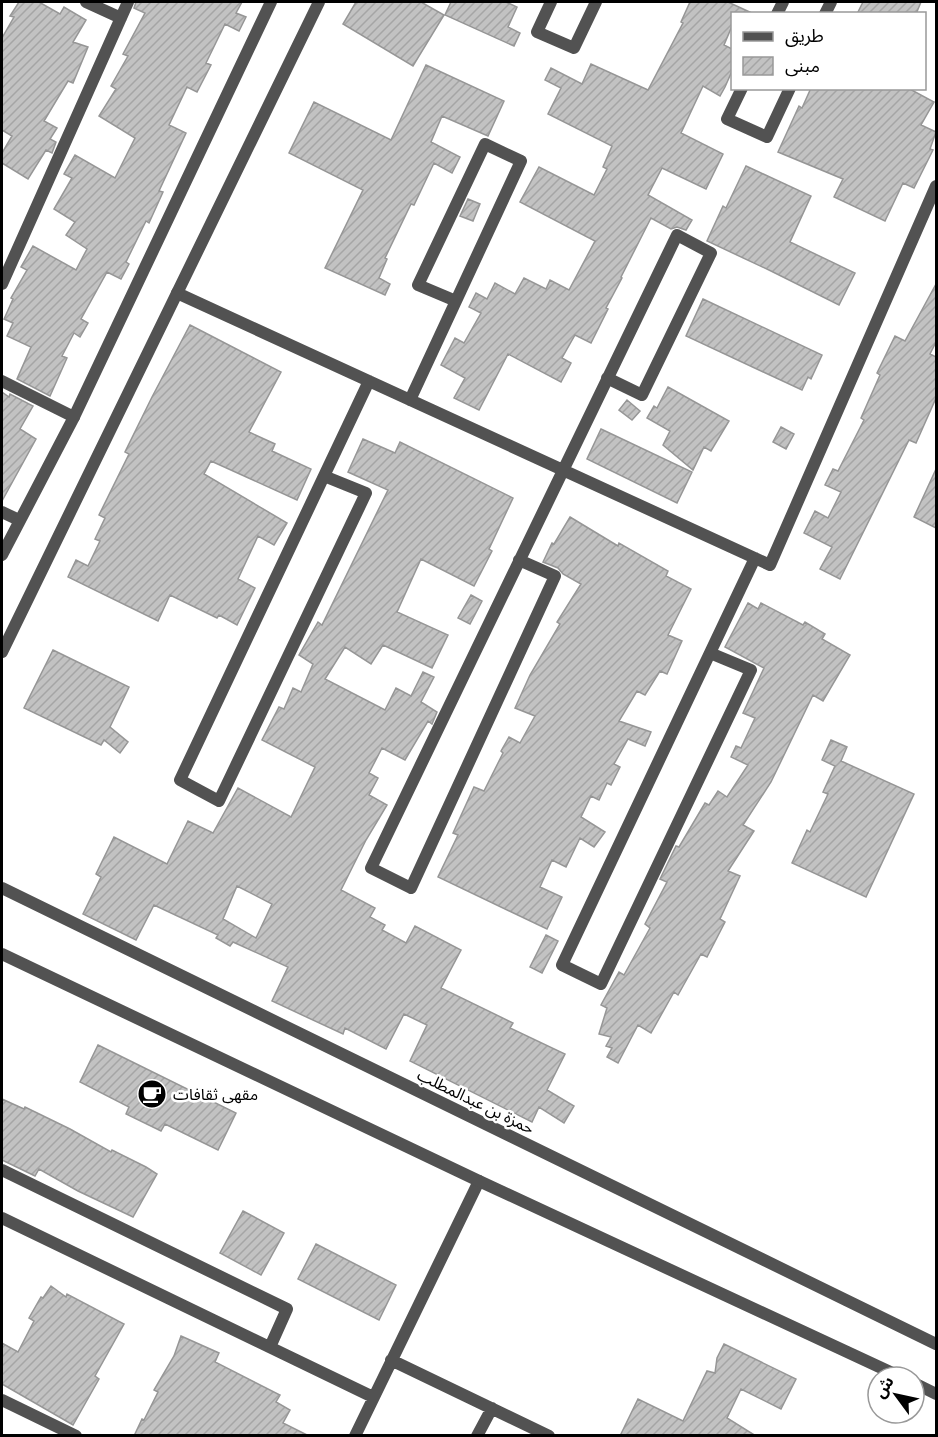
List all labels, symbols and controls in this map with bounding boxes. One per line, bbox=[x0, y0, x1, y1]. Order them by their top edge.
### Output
legend bbox=[731, 12, 926, 90]
text: طريق bbox=[785, 25, 824, 47]
text: مبنى bbox=[785, 55, 820, 77]
street label: حمزة بن عبدالمطلب bbox=[414, 1065, 537, 1138]
cafe icon: مقهى ثقافات bbox=[136, 1078, 168, 1110]
place label: مقهى ثقافات bbox=[173, 1085, 258, 1104]
north arrow bbox=[866, 1365, 926, 1425]
text: ش bbox=[870, 1373, 898, 1401]

